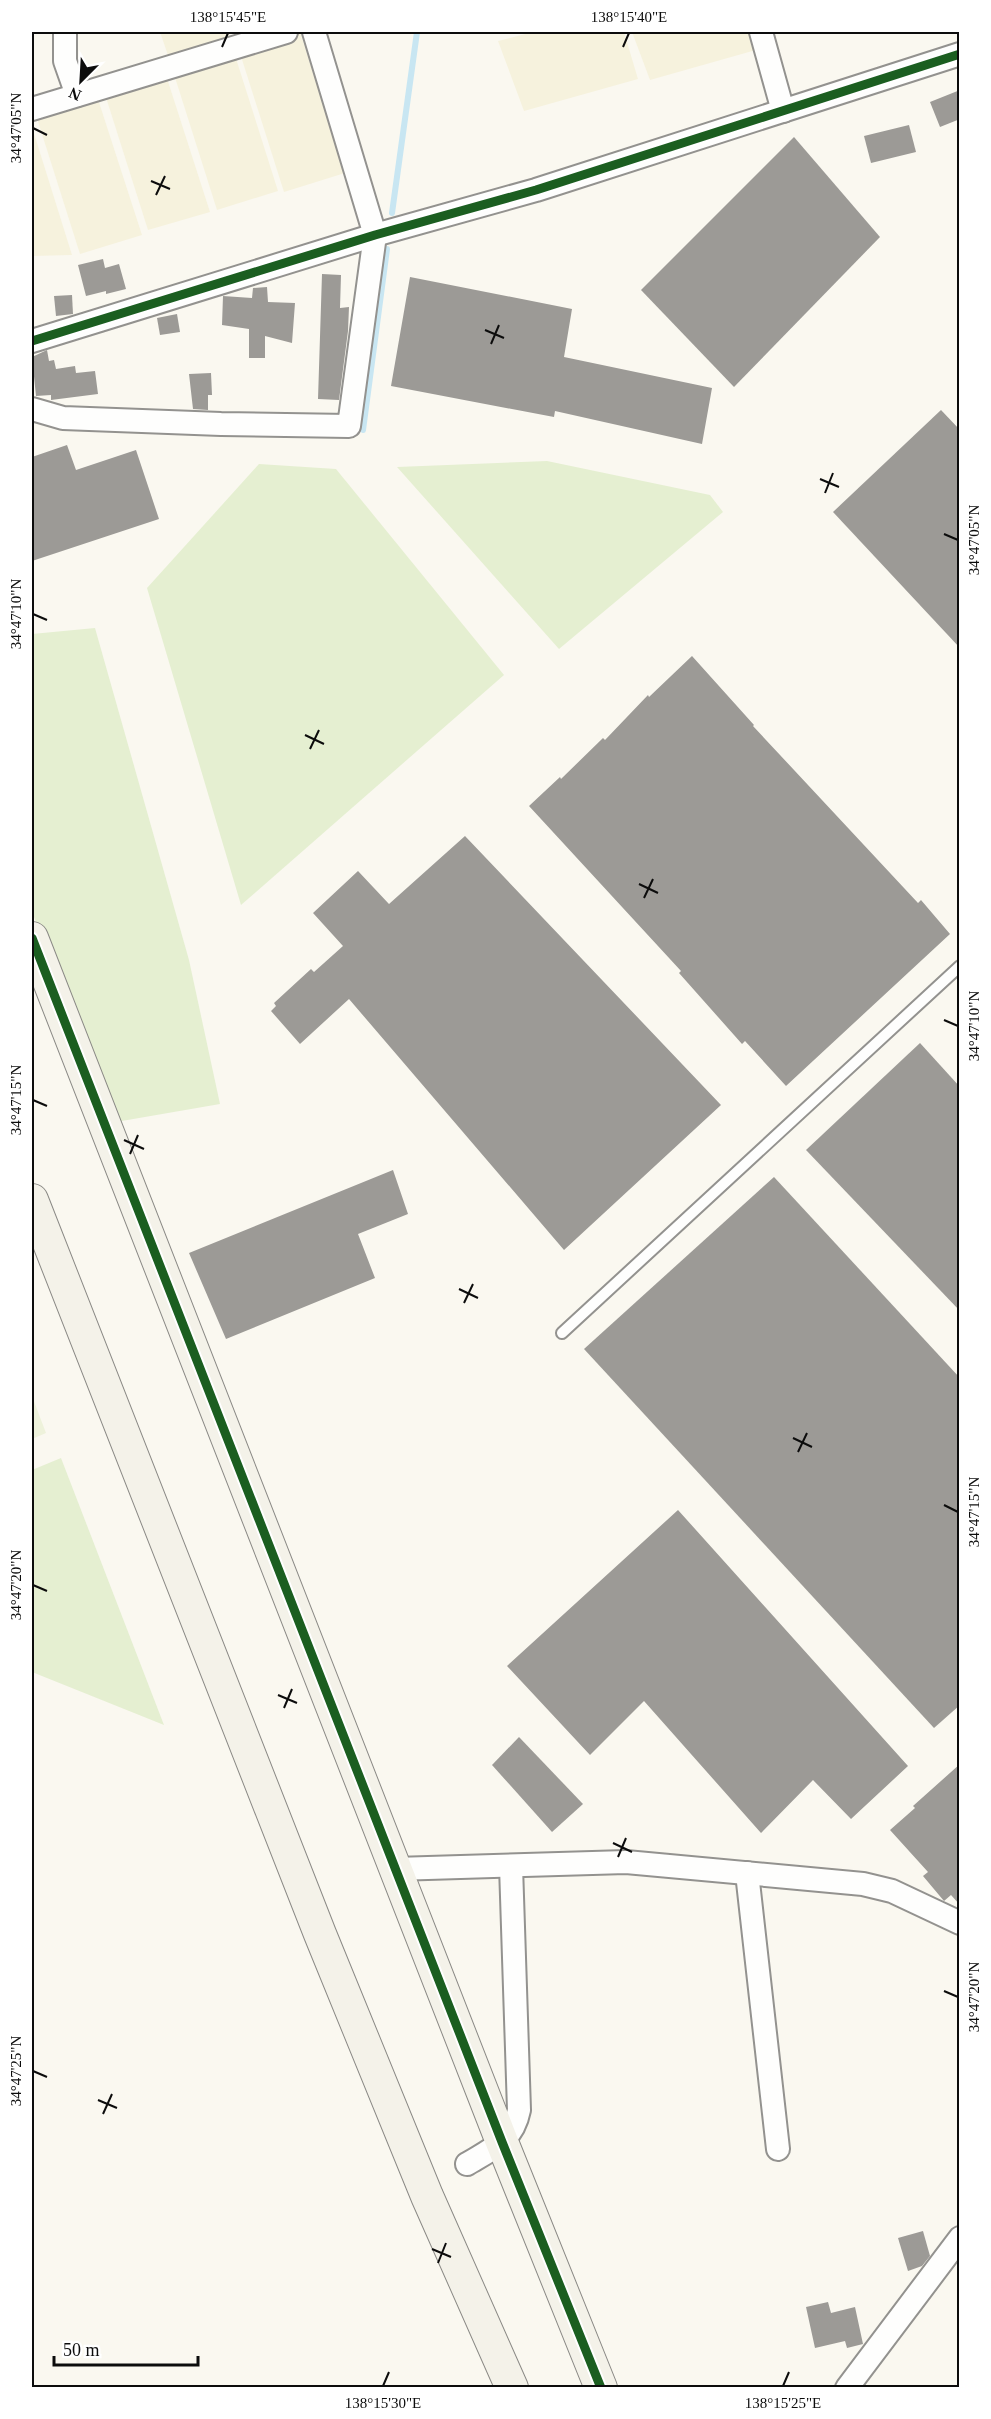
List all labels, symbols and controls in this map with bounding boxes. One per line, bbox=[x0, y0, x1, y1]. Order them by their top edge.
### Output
text: 138°15'45"E bbox=[190, 9, 266, 25]
text: 138°15'40"E bbox=[591, 9, 667, 25]
north arrow bbox=[51, 51, 111, 111]
text: N bbox=[66, 84, 84, 104]
text: 34°47'05"N bbox=[8, 93, 24, 163]
text: 34°47'05"N bbox=[966, 505, 982, 575]
text: 34°47'10"N bbox=[8, 579, 24, 649]
text: 34°47'10"N bbox=[966, 991, 982, 1061]
text: 34°47'15"N bbox=[8, 1065, 24, 1135]
text: 34°47'15"N bbox=[966, 1477, 982, 1547]
text: 34°47'20"N bbox=[8, 1550, 24, 1620]
text: 34°47'20"N bbox=[966, 1962, 982, 2032]
text: 34°47'25"N bbox=[8, 2036, 24, 2106]
scale bar bbox=[54, 2329, 198, 2367]
text: 50 m bbox=[63, 2340, 100, 2360]
text: 138°15'30"E bbox=[345, 2395, 421, 2411]
text: 138°15'25"E bbox=[745, 2395, 821, 2411]

